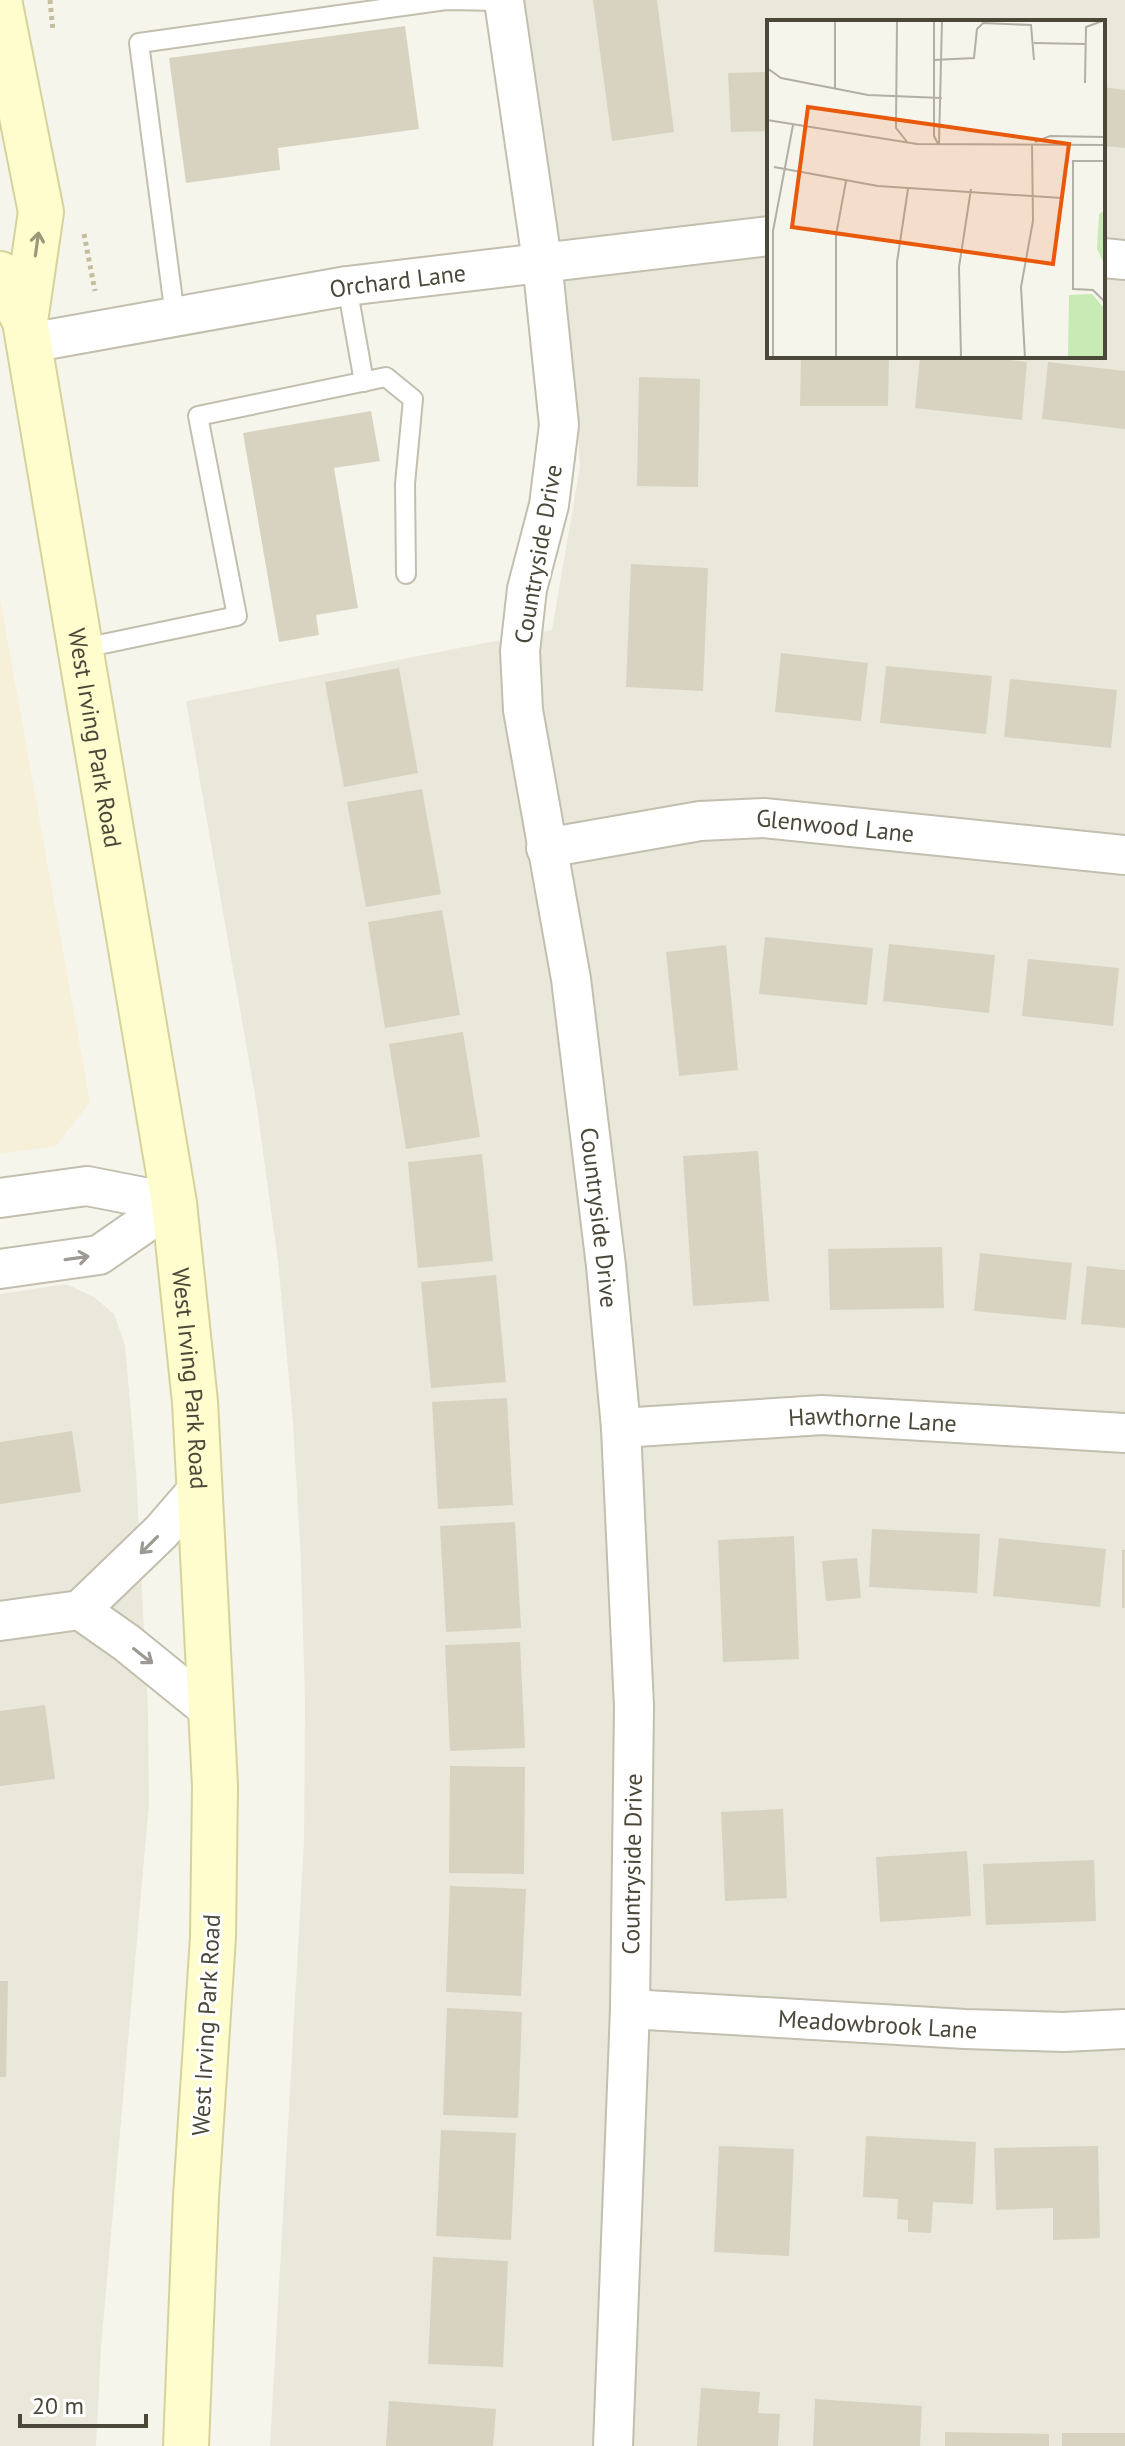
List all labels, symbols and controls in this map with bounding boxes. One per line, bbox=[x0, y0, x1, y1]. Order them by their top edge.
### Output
inset map bbox=[767, 20, 1105, 358]
one-way arrow bbox=[30, 232, 45, 257]
street label: Orchard Lane bbox=[327, 257, 468, 304]
street label: Countryside Drive bbox=[507, 462, 569, 646]
street label: West Irving Park Road bbox=[62, 626, 129, 850]
street label: Glenwood Lane bbox=[755, 802, 916, 849]
street label: Countryside Drive bbox=[574, 1126, 625, 1309]
one-way arrow bbox=[64, 1250, 89, 1265]
street label: West Irving Park Road bbox=[165, 1266, 215, 1490]
street label: Hawthorne Lane bbox=[787, 1399, 958, 1438]
one-way arrow bbox=[140, 1535, 159, 1554]
one-way arrow bbox=[132, 1647, 153, 1665]
street label: Countryside Drive bbox=[615, 1773, 649, 1955]
street label: West Irving Park Road bbox=[185, 1913, 227, 2137]
street label: Meadowbrook Lane bbox=[777, 2002, 978, 2045]
scale bar bbox=[20, 2378, 146, 2428]
text: 20 m bbox=[32, 2390, 84, 2421]

